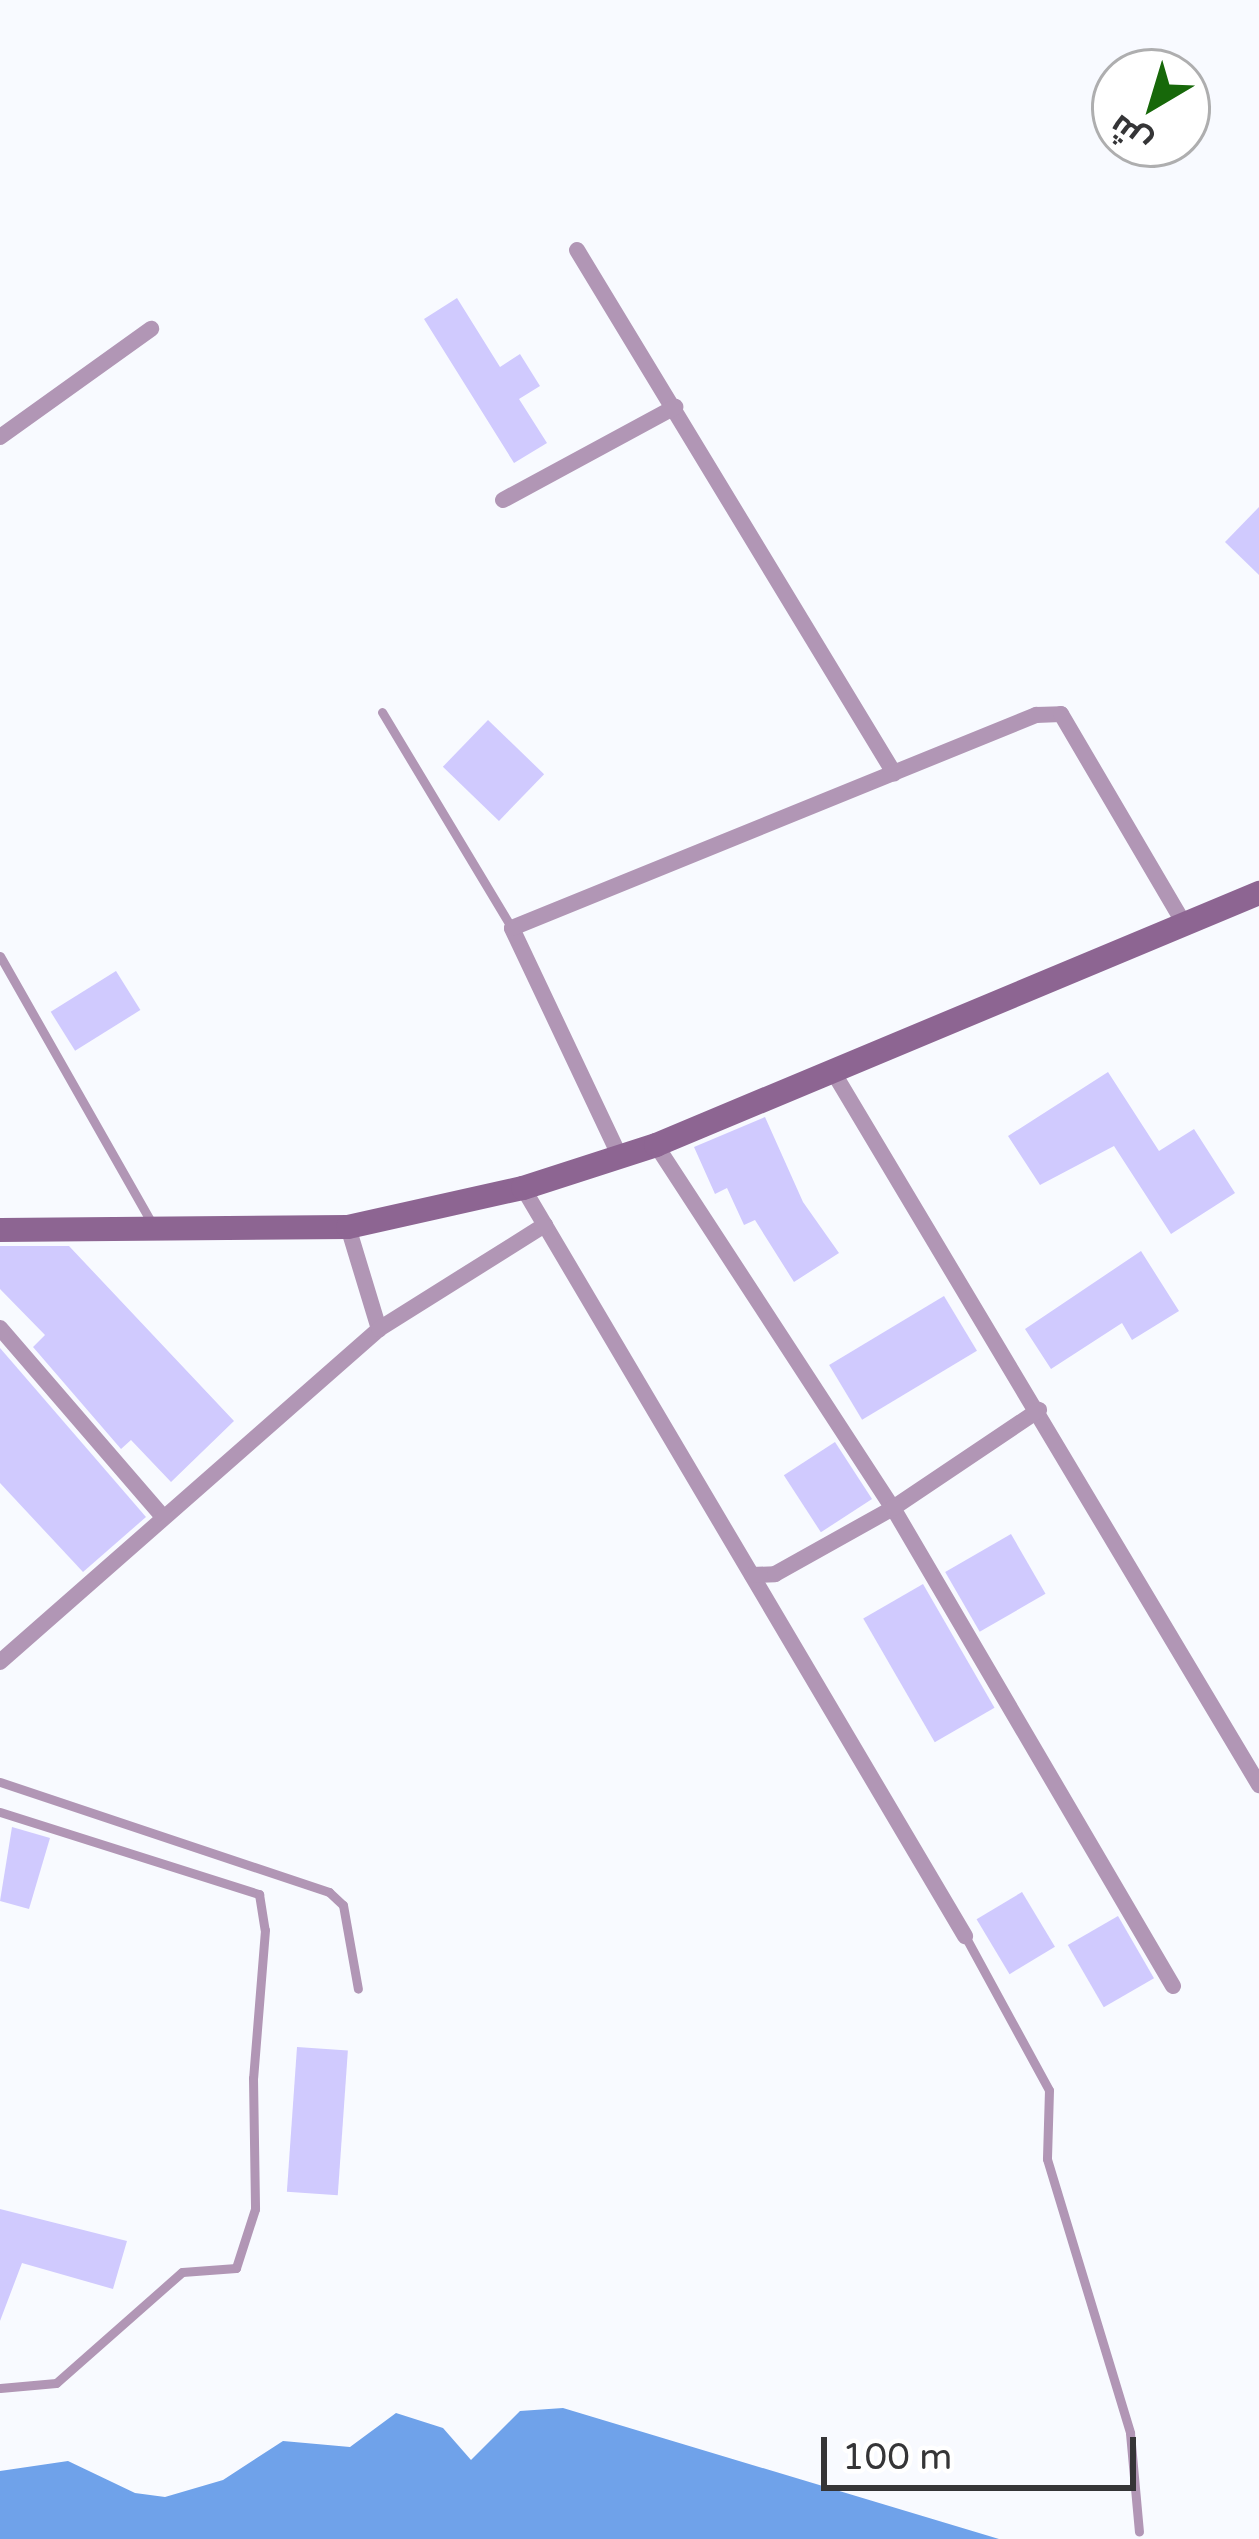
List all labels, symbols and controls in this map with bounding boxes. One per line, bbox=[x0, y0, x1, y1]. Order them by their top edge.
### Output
north arrow bbox=[1091, 48, 1211, 168]
text: ش bbox=[1102, 106, 1159, 163]
scale bar bbox=[827, 2413, 1142, 2487]
text: 100 m bbox=[842, 2436, 952, 2479]

